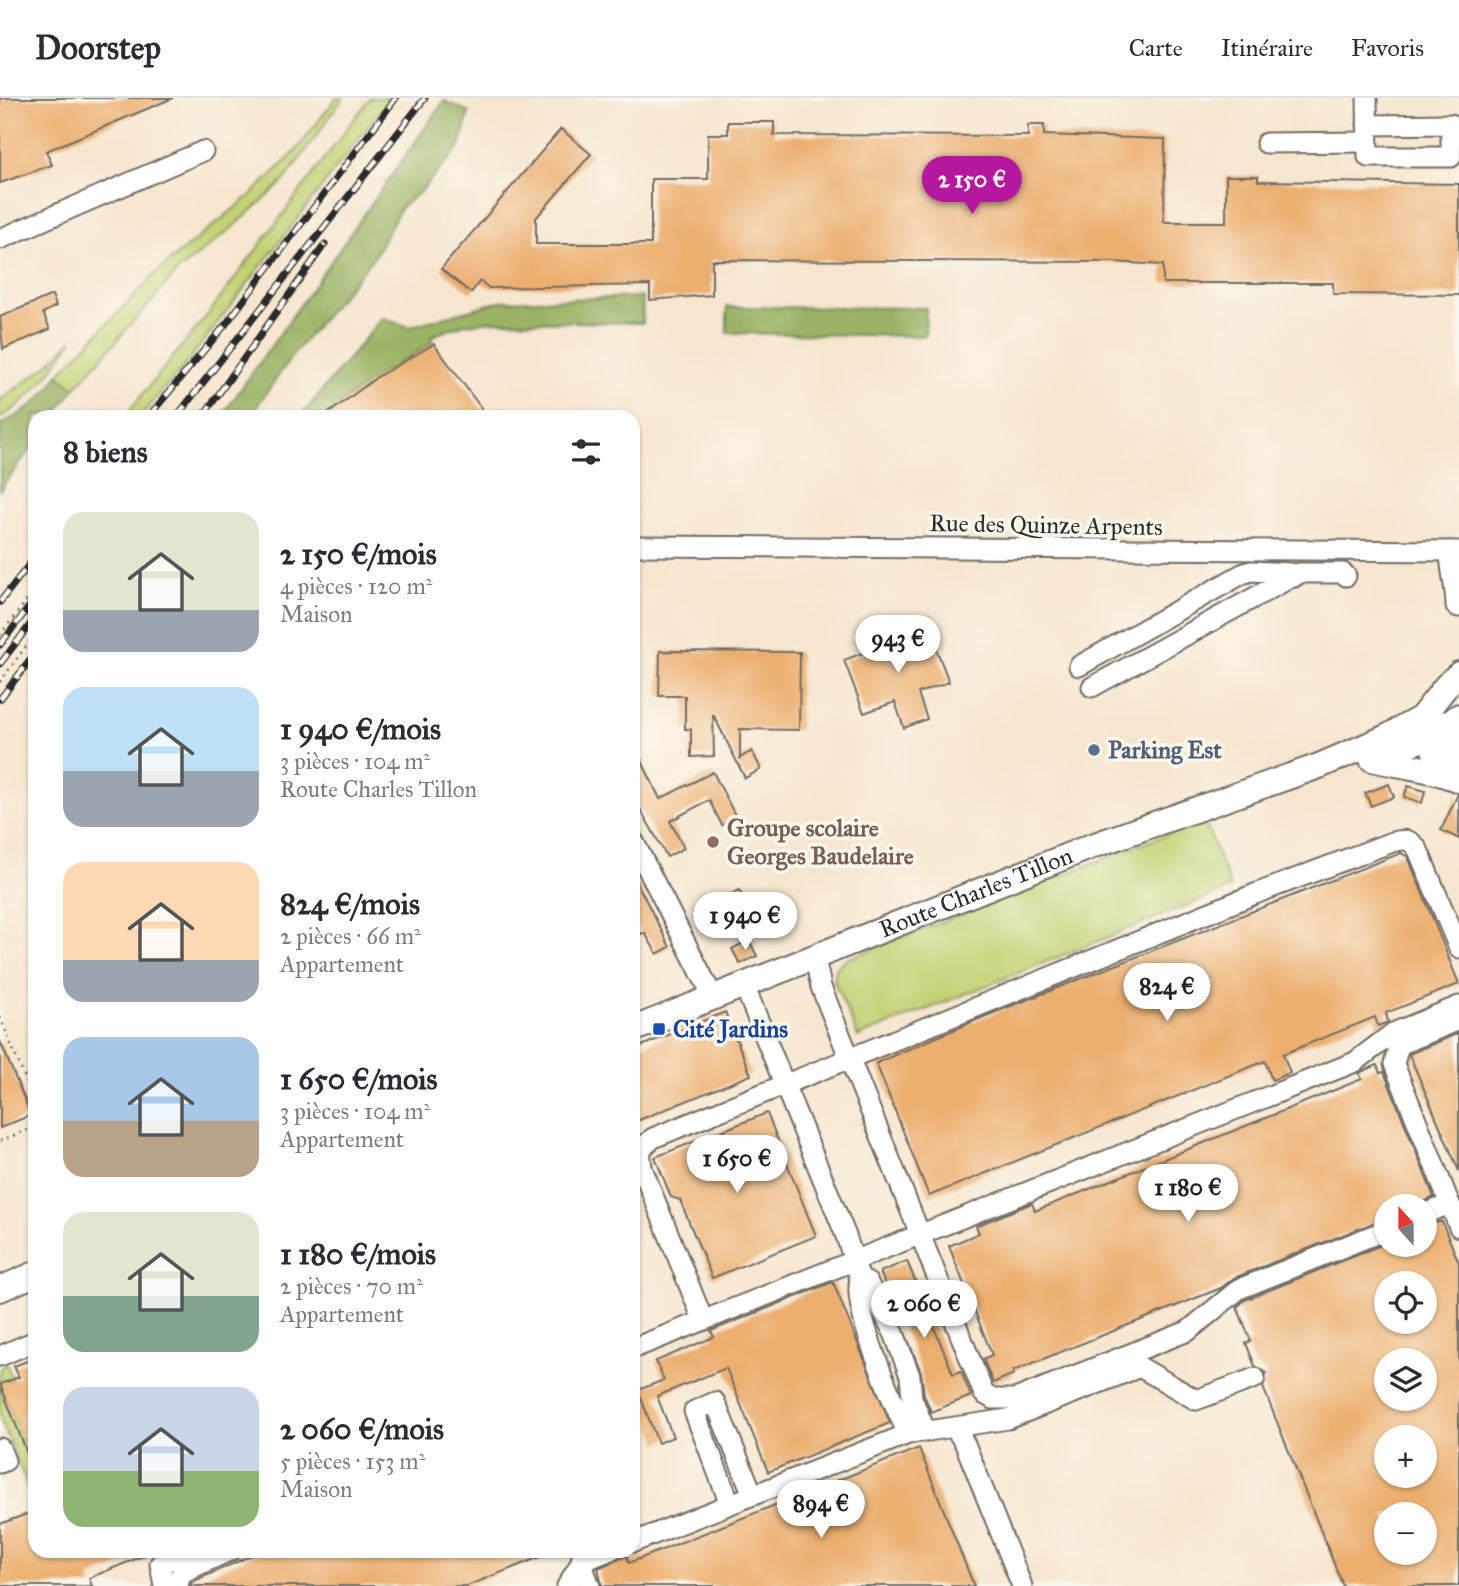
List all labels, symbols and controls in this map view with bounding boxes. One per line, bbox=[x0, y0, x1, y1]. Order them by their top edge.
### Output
text: Doorstep bbox=[35, 28, 161, 68]
text: Carte bbox=[1129, 33, 1183, 63]
text: Itinéraire bbox=[1221, 33, 1313, 63]
text: Favoris bbox=[1351, 33, 1424, 63]
pin: 2 150 € bbox=[907, 156, 1037, 216]
text: 2 150 € bbox=[938, 165, 1006, 193]
icon: filters bbox=[567, 433, 605, 471]
text: 8 biens bbox=[63, 434, 148, 470]
street label: Rue des Quinze Arpents bbox=[929, 508, 1163, 542]
text: 2 150 €/mois bbox=[280, 536, 437, 572]
icon: home bbox=[119, 540, 203, 624]
text: 4 pièces · 120 m² bbox=[280, 572, 432, 600]
text: Maison bbox=[280, 600, 352, 628]
pin: 943 € bbox=[849, 616, 947, 675]
text: 943 € bbox=[871, 624, 925, 652]
text: 1 940 €/mois bbox=[280, 711, 441, 747]
icon: home bbox=[119, 715, 203, 799]
place label: Parking Est bbox=[1108, 735, 1222, 765]
marker: Parking Est bbox=[1086, 742, 1102, 758]
text: 3 pièces · 104 m² bbox=[280, 747, 430, 775]
text: Route Charles Tillon bbox=[280, 775, 477, 803]
place label: Groupe scolaire Georges Baudelaire bbox=[727, 813, 914, 871]
marker: Groupe scolaire Georges Baudelaire bbox=[705, 834, 721, 850]
street label: Route Charles Tillon bbox=[875, 840, 1077, 945]
text: 824 €/mois bbox=[280, 886, 420, 922]
icon: home bbox=[119, 890, 203, 974]
pin: 1 940 € bbox=[680, 892, 810, 952]
text: 1 940 € bbox=[709, 901, 781, 929]
text: 2 pièces · 66 m² bbox=[280, 922, 421, 950]
text: Appartement bbox=[280, 950, 404, 978]
pin: 824 € bbox=[1118, 964, 1216, 1023]
text: 824 € bbox=[1139, 972, 1195, 1000]
place label: Cité Jardins bbox=[673, 1014, 788, 1044]
marker: Cité Jardins bbox=[651, 1021, 667, 1037]
text: 1 650 €/mois bbox=[280, 1061, 437, 1097]
icon: home bbox=[119, 1065, 203, 1149]
text: 3 pièces · 104 m² bbox=[280, 1097, 430, 1125]
text: Appartement bbox=[280, 1125, 404, 1153]
pin: 1 650 € bbox=[672, 1136, 802, 1195]
text: 1 650 € bbox=[703, 1144, 771, 1172]
pin: 1 180 € bbox=[1123, 1164, 1253, 1224]
text: 1 180 € bbox=[1154, 1173, 1222, 1201]
north arrow bbox=[1374, 1194, 1437, 1256]
map controls bbox=[1374, 1194, 1437, 1565]
text: 1 180 €/mois bbox=[280, 1236, 436, 1272]
icon: home bbox=[119, 1240, 203, 1324]
button: locate bbox=[1374, 1271, 1437, 1334]
text: 2 pièces · 70 m² bbox=[280, 1272, 423, 1300]
pin: 2 060 € bbox=[859, 1280, 989, 1340]
text: 2 060 € bbox=[887, 1289, 961, 1317]
text: Appartement bbox=[280, 1300, 404, 1328]
button: layers bbox=[1374, 1348, 1437, 1411]
text: 2 060 €/mois bbox=[280, 1411, 444, 1447]
icon: home bbox=[119, 1415, 203, 1499]
button: + bbox=[1374, 1425, 1437, 1488]
text: 5 pièces · 153 m² bbox=[280, 1447, 425, 1475]
text: Maison bbox=[280, 1475, 352, 1503]
pin: 894 € bbox=[772, 1480, 870, 1540]
text: 894 € bbox=[793, 1489, 849, 1517]
button: − bbox=[1374, 1502, 1437, 1565]

